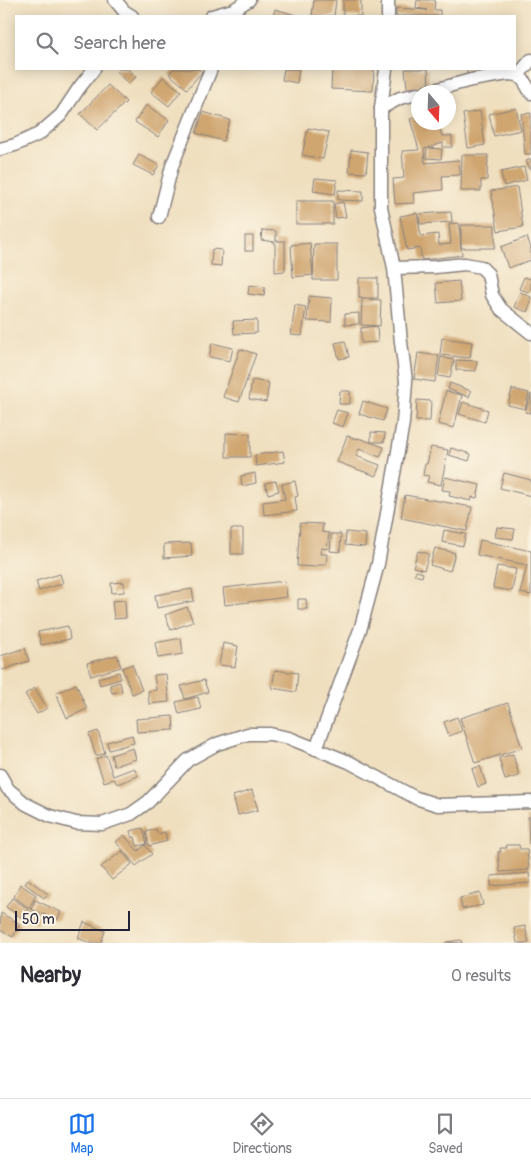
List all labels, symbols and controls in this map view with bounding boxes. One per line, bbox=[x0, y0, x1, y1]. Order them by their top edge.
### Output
search box bbox=[15, 15, 516, 70]
icon: search bbox=[33, 29, 61, 57]
text: Search here bbox=[73, 31, 166, 55]
north arrow bbox=[411, 85, 456, 130]
scale bar bbox=[15, 908, 130, 931]
text: 50 m bbox=[22, 911, 55, 928]
text: Nearby bbox=[20, 962, 81, 989]
text: 0 results bbox=[451, 966, 511, 986]
tab: Map bbox=[68, 1110, 96, 1157]
tab: Directions bbox=[232, 1110, 292, 1157]
tab: Saved bbox=[428, 1110, 463, 1157]

